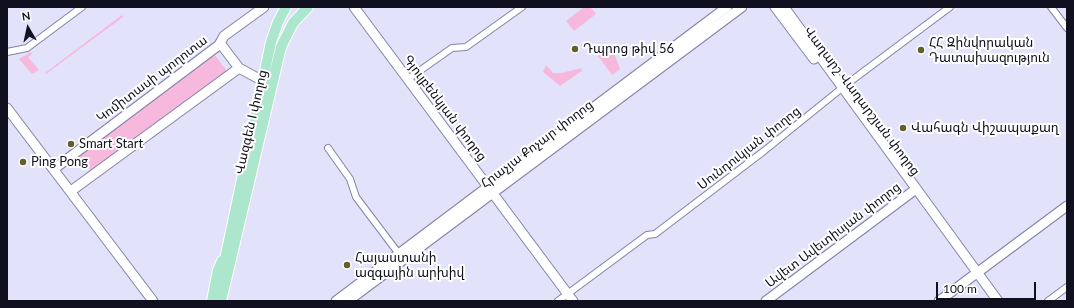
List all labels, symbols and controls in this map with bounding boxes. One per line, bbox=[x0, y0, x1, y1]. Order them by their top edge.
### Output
north arrow bbox=[8, 8, 48, 48]
text: N bbox=[21, 9, 31, 23]
street label: Վաղարշ Վաղարշյան փողոց bbox=[801, 23, 923, 179]
street label: Կոմիտասի պողոտա bbox=[94, 32, 210, 126]
place label: ՀՀ Զինվորական Դատախազություն bbox=[929, 35, 1050, 66]
place label: Դպրոց թիվ 56 bbox=[583, 41, 674, 57]
marker: Դպրոց թիվ 56 bbox=[570, 44, 580, 54]
marker: ՀՀ Զինվորական Դատախազություն bbox=[916, 45, 926, 55]
street label: Գյուլբենկյան փողոց bbox=[400, 52, 490, 164]
street label: Վազգեն I փողոց bbox=[231, 68, 271, 176]
street label: Հրաչյա Քոչար փողոց bbox=[478, 97, 596, 191]
street label: Սունդուկյան փողոց bbox=[694, 103, 804, 193]
place label: Վահագն Վիշապաքաղ bbox=[911, 120, 1059, 136]
marker: Վահագն Վիշապաքաղ bbox=[898, 123, 908, 133]
place label: Smart Start bbox=[79, 136, 143, 152]
marker: Smart Start bbox=[66, 139, 76, 149]
place label: Ping Pong bbox=[31, 154, 88, 170]
marker: Ping Pong bbox=[18, 157, 28, 167]
street label: Ավետ Ավետիսյան փողոց bbox=[762, 179, 904, 291]
place label: Հայաստանի ազգային արխիվ bbox=[355, 250, 464, 281]
marker: Հայաստանի ազգային արխիվ bbox=[342, 260, 352, 270]
scale bar bbox=[938, 274, 1038, 300]
text: 100 m bbox=[943, 281, 977, 296]

